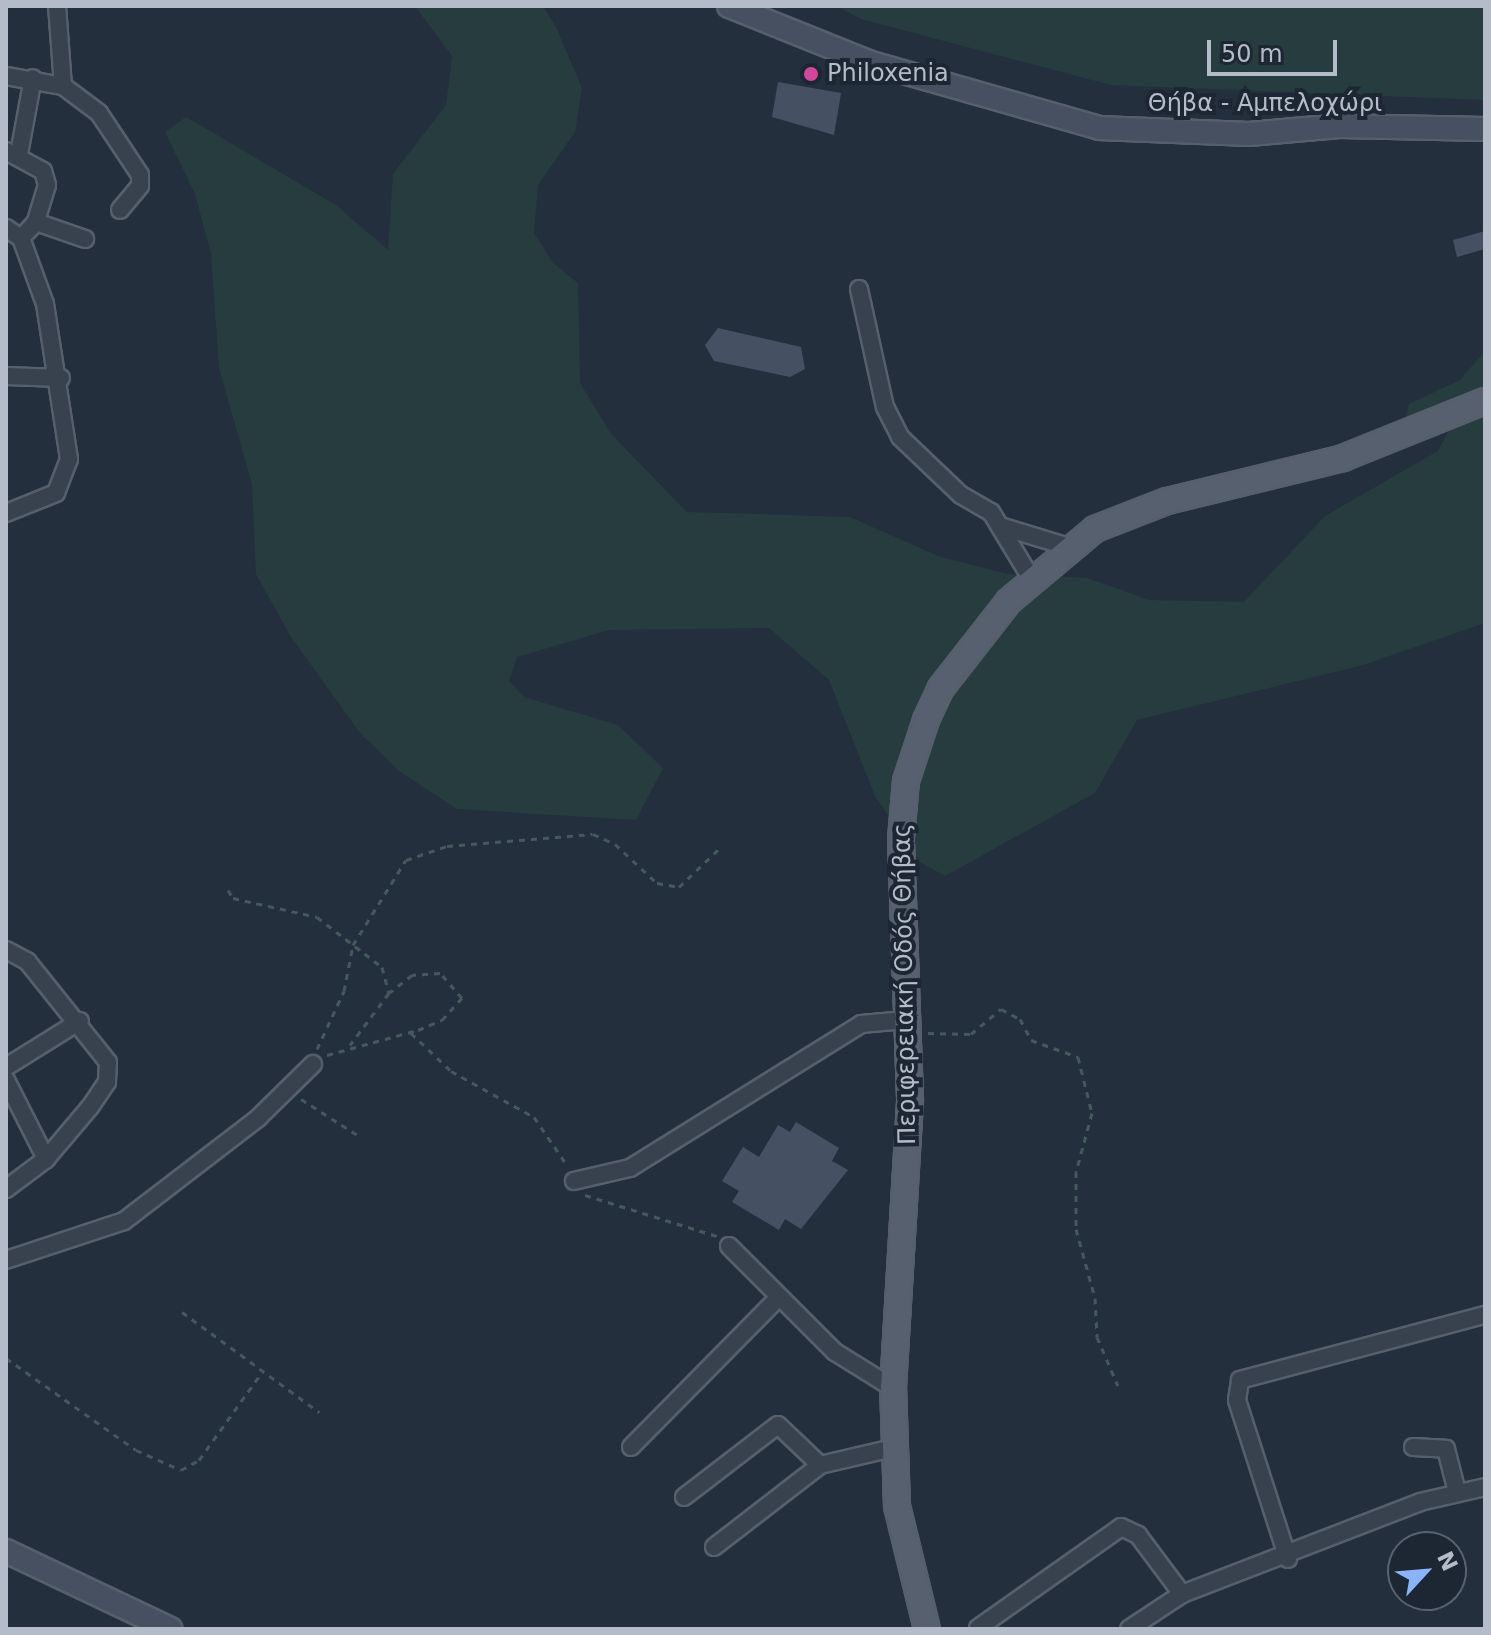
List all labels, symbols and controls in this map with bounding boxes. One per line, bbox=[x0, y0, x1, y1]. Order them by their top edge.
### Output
scale bar bbox=[1211, 24, 1341, 74]
text: 50 m bbox=[1221, 40, 1283, 68]
place label: Philoxenia bbox=[827, 60, 949, 88]
marker: Philoxenia bbox=[802, 65, 820, 83]
street label: Θήβα - Αμπελοχώρι bbox=[1148, 90, 1382, 118]
street label: Περιφερειακή Οδός Θήβας bbox=[888, 823, 922, 1145]
north arrow bbox=[1387, 1531, 1467, 1611]
text: N bbox=[1432, 1547, 1462, 1575]

